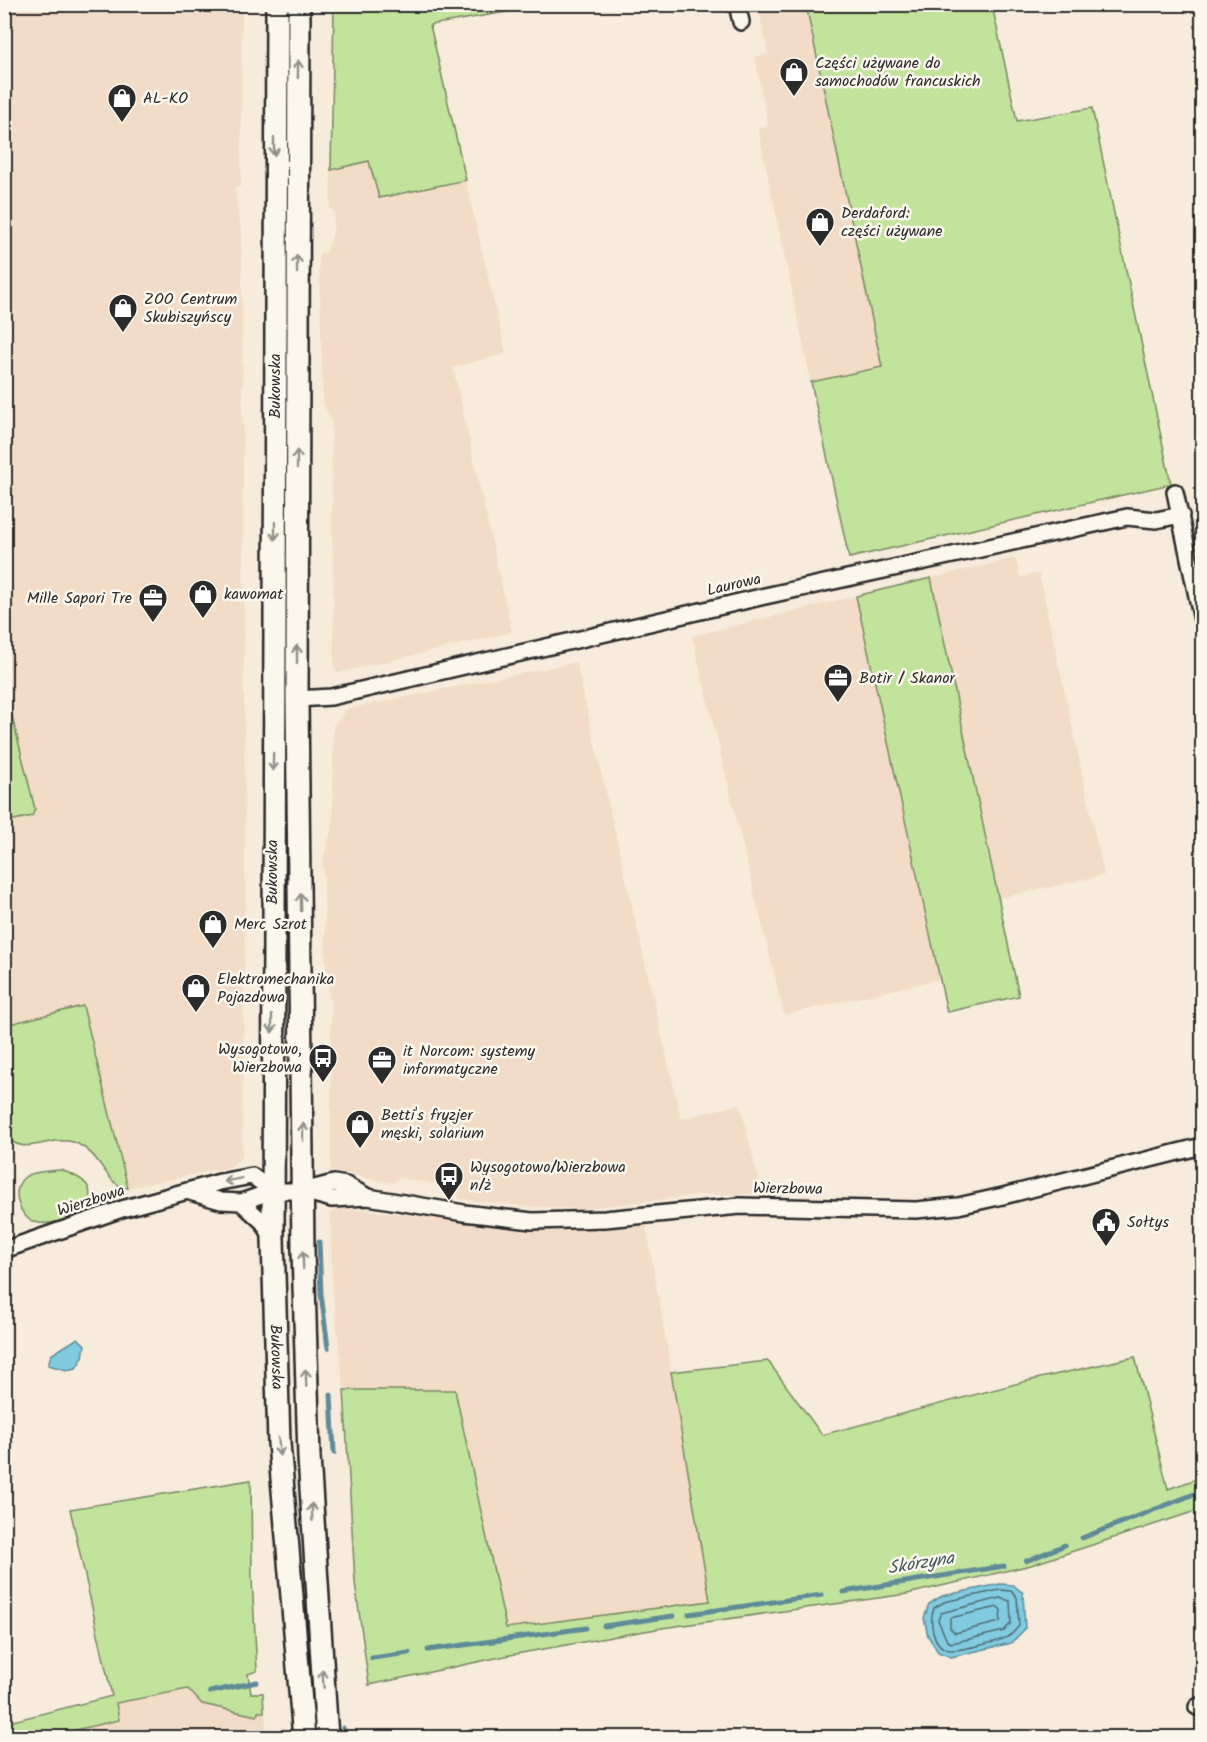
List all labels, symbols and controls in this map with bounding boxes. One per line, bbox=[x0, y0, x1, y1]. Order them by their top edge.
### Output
place label: Części używane do samochodów francuskich bbox=[815, 51, 981, 94]
shop icon: Części używane do samochodów francuskich bbox=[778, 56, 810, 98]
one-way arrow bbox=[292, 60, 303, 80]
shop icon: AL-KO bbox=[106, 82, 138, 124]
place label: AL-KO bbox=[143, 86, 188, 111]
one-way arrow bbox=[269, 136, 280, 156]
place label: Derdaford: części używane bbox=[841, 201, 942, 244]
shop icon: Derdaford: części używane bbox=[804, 206, 836, 248]
one-way arrow bbox=[291, 255, 303, 275]
place label: ZOO Centrum Skubiszyńscy bbox=[144, 287, 237, 330]
shop icon: ZOO Centrum Skubiszyńscy bbox=[107, 292, 139, 334]
street label: Bukowska bbox=[263, 353, 288, 419]
one-way arrow bbox=[291, 450, 303, 470]
one-way arrow bbox=[269, 520, 281, 540]
street label: Laurowa bbox=[705, 567, 763, 603]
shop icon: kawomat bbox=[187, 578, 219, 620]
office icon: Mille Sapori Tre bbox=[137, 582, 169, 624]
place label: kawomat bbox=[224, 582, 284, 607]
place label: Mille Sapori Tre bbox=[27, 586, 132, 611]
one-way arrow bbox=[291, 645, 303, 665]
office icon: Botir / Skanor bbox=[822, 662, 854, 704]
place label: Botir / Skanor bbox=[859, 666, 957, 691]
one-way arrow bbox=[267, 752, 279, 772]
street label: Bukowska bbox=[260, 839, 285, 905]
one-way arrow bbox=[295, 892, 307, 912]
shop icon: Merc Szrot bbox=[197, 908, 229, 950]
place label: Merc Szrot bbox=[234, 912, 308, 937]
place label: Elektromechanika Pojazdowa bbox=[217, 967, 334, 1010]
shop icon: Elektromechanika Pojazdowa bbox=[180, 972, 212, 1014]
one-way arrow bbox=[266, 1014, 278, 1034]
place label: Wysogotowo, Wierzbowa bbox=[218, 1037, 302, 1080]
place label: it Norcom: systemy informatyczne bbox=[403, 1039, 536, 1082]
bus stop icon: Wysogotowo, Wierzbowa bbox=[307, 1042, 339, 1084]
office icon: it Norcom: systemy informatyczne bbox=[366, 1044, 398, 1086]
place label: Betti's fryzjer męski, solarium bbox=[381, 1103, 484, 1146]
shop icon: Betti's fryzjer męski, solarium bbox=[344, 1108, 376, 1150]
one-way arrow bbox=[297, 1123, 309, 1143]
place label: Wysogotowo/Wierzbowa n/ż bbox=[470, 1155, 626, 1198]
bus stop icon: Wysogotowo/Wierzbowa n/ż bbox=[433, 1160, 465, 1202]
one-way arrow bbox=[223, 1175, 243, 1186]
street label: Wierzbowa bbox=[753, 1176, 823, 1202]
street label: Wierzbowa bbox=[54, 1178, 128, 1224]
public building icon: Sołtys bbox=[1090, 1206, 1122, 1248]
place label: Sołtys bbox=[1127, 1210, 1169, 1235]
one-way arrow bbox=[298, 1250, 309, 1270]
street label: Bukowska bbox=[263, 1324, 290, 1390]
one-way arrow bbox=[300, 1368, 311, 1388]
one-way arrow bbox=[274, 1437, 285, 1456]
one-way arrow bbox=[307, 1503, 318, 1523]
water label: Skórzyna bbox=[886, 1544, 958, 1584]
one-way arrow bbox=[317, 1670, 328, 1690]

